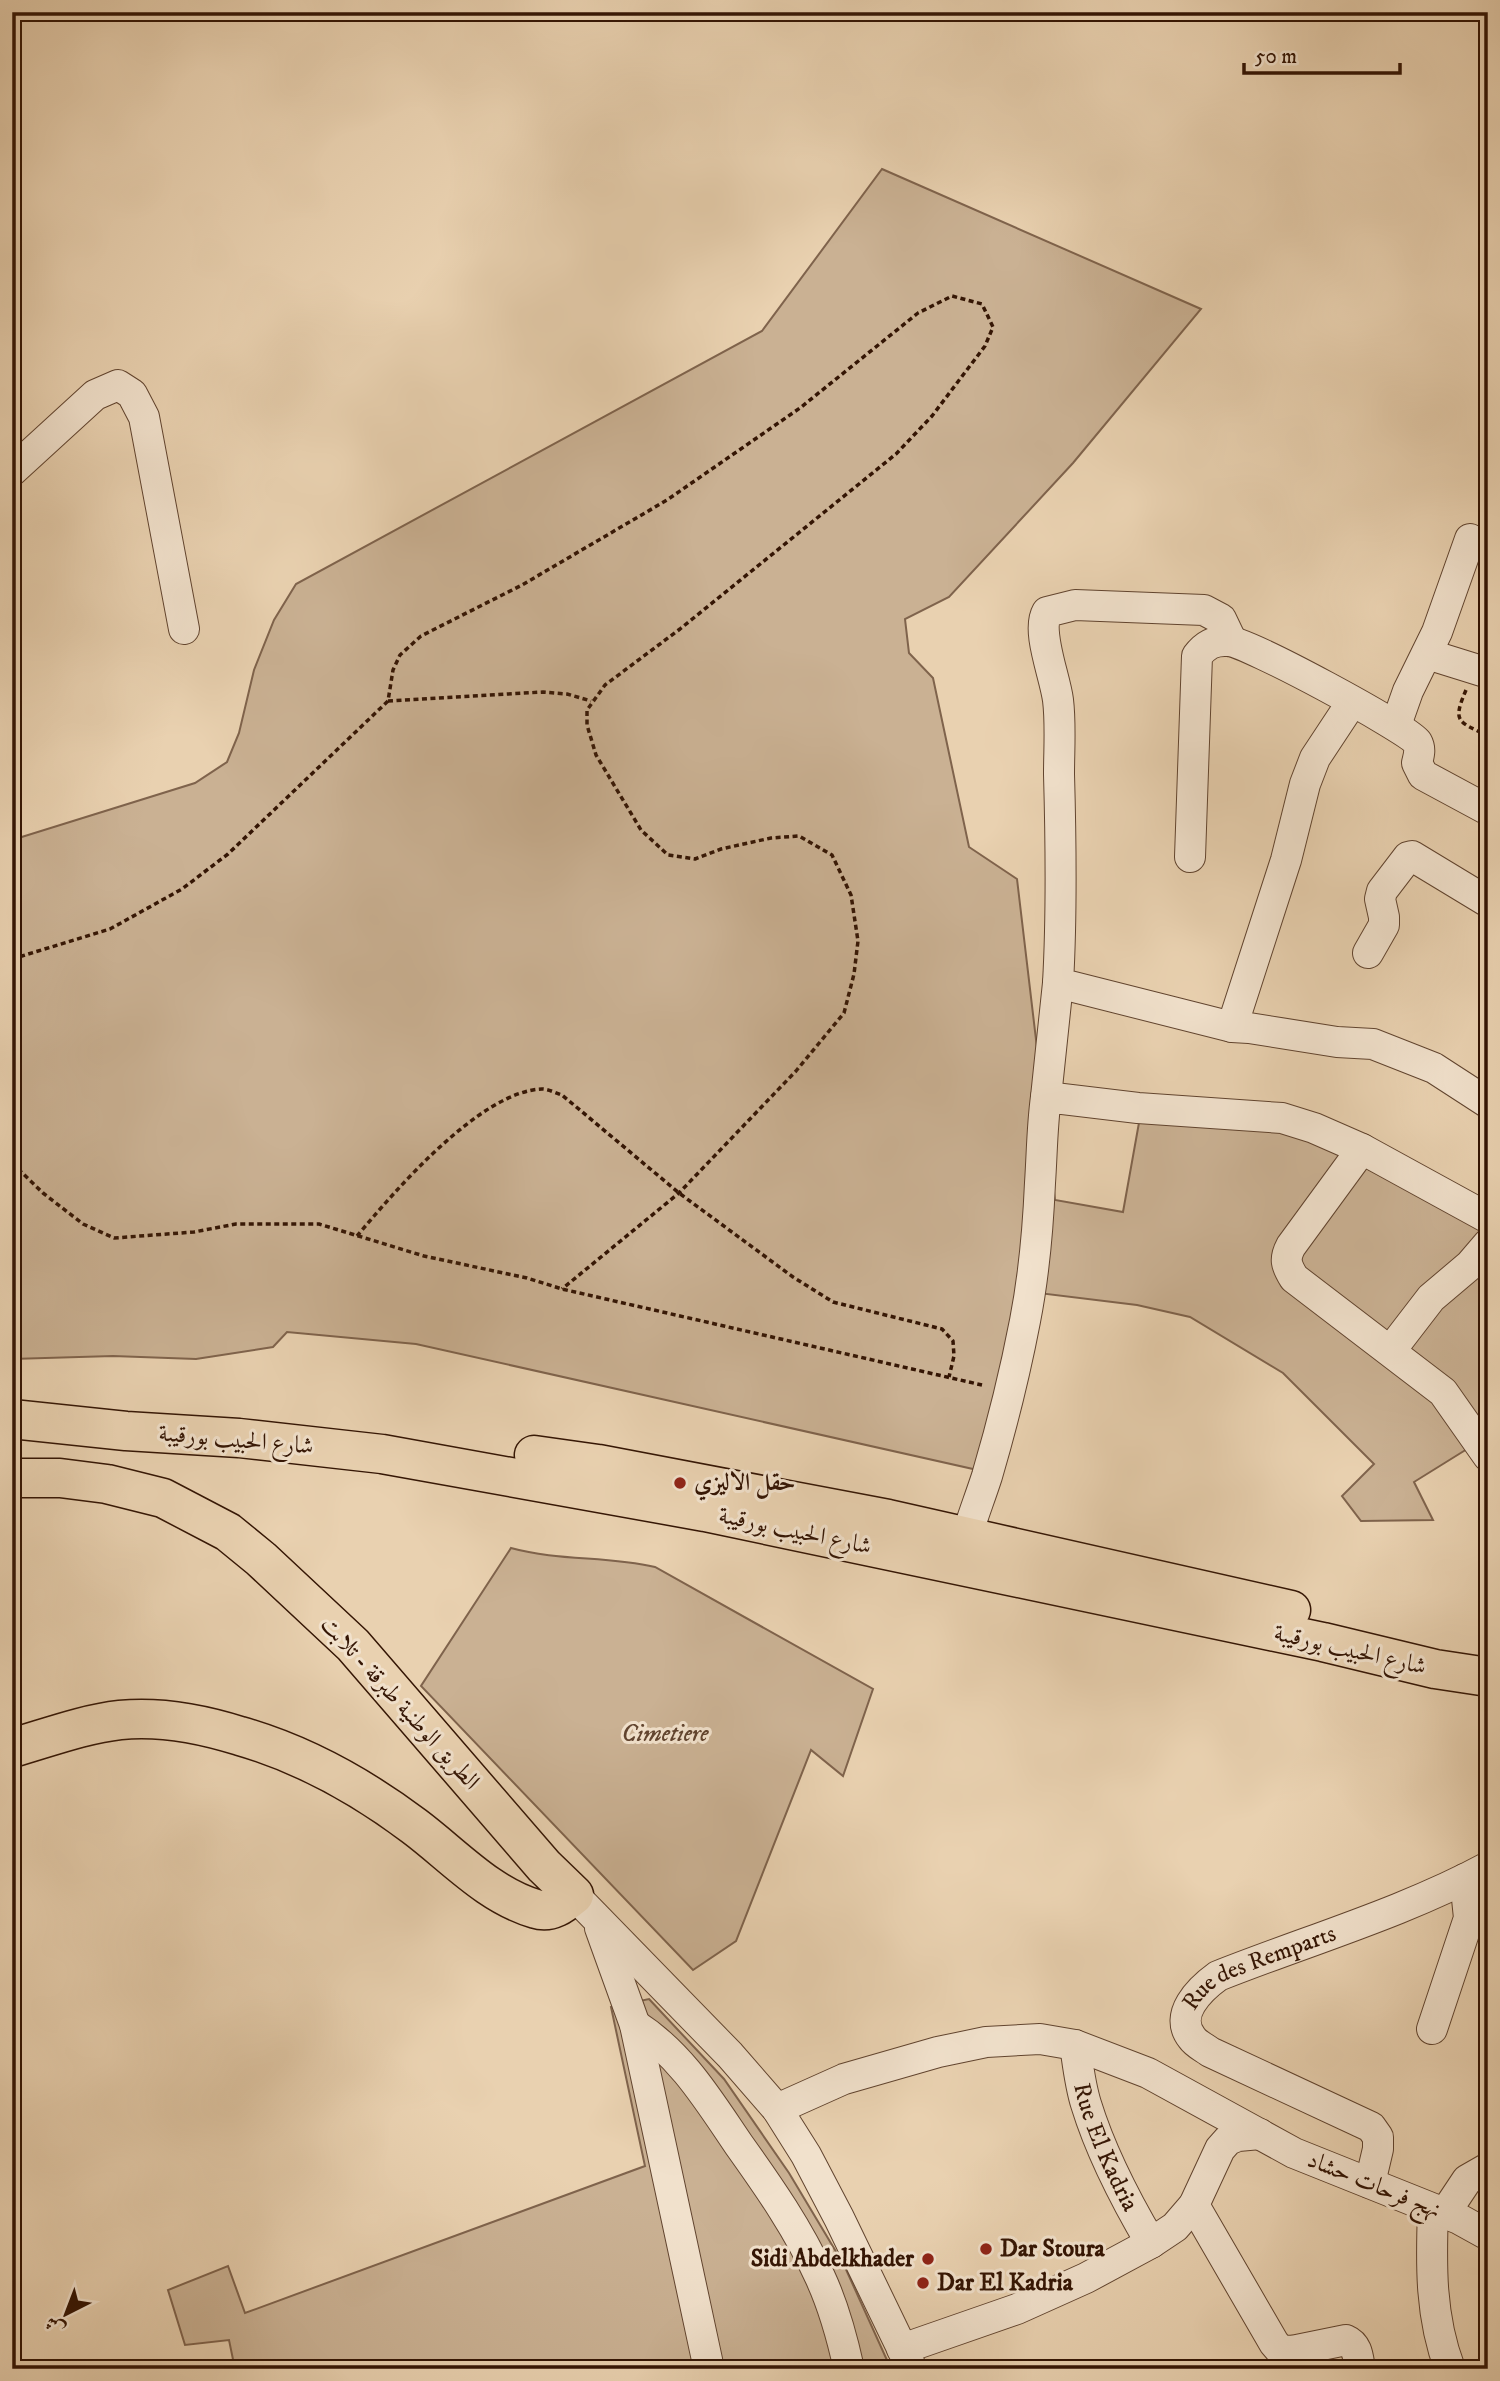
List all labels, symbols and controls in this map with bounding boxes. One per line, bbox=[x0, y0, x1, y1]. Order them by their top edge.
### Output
scale bar bbox=[1244, 32, 1400, 76]
text: 50 m bbox=[1255, 44, 1297, 70]
street label: شارع الحبيب بورقيبة bbox=[157, 1418, 315, 1466]
place label: حقل الاليزي bbox=[694, 1468, 796, 1501]
marker: حقل الاليزي bbox=[672, 1475, 688, 1491]
street label: شارع الحبيب بورقيبة bbox=[715, 1500, 874, 1566]
street label: الطريق الوطنية طبرقة - تلابت bbox=[314, 1610, 486, 1796]
street label: شارع الحبيب بورقيبة bbox=[1270, 1618, 1429, 1686]
park label: Cimetiere bbox=[622, 1719, 709, 1749]
street label: Rue des Remparts bbox=[1176, 1919, 1340, 2016]
street label: Rue El Kadria bbox=[1066, 2080, 1145, 2217]
street label: نهج فرحات حشاد bbox=[1301, 2145, 1445, 2230]
place label: Dar Stoura bbox=[1000, 2234, 1106, 2264]
marker: Dar Stoura bbox=[978, 2241, 994, 2257]
place label: Sidi Abdelkhader bbox=[751, 2244, 915, 2274]
marker: Sidi Abdelkhader bbox=[920, 2251, 936, 2267]
place label: Dar El Kadria bbox=[937, 2268, 1074, 2298]
marker: Dar El Kadria bbox=[915, 2275, 931, 2291]
north arrow bbox=[32, 2280, 102, 2350]
text: ش bbox=[41, 2311, 70, 2340]

